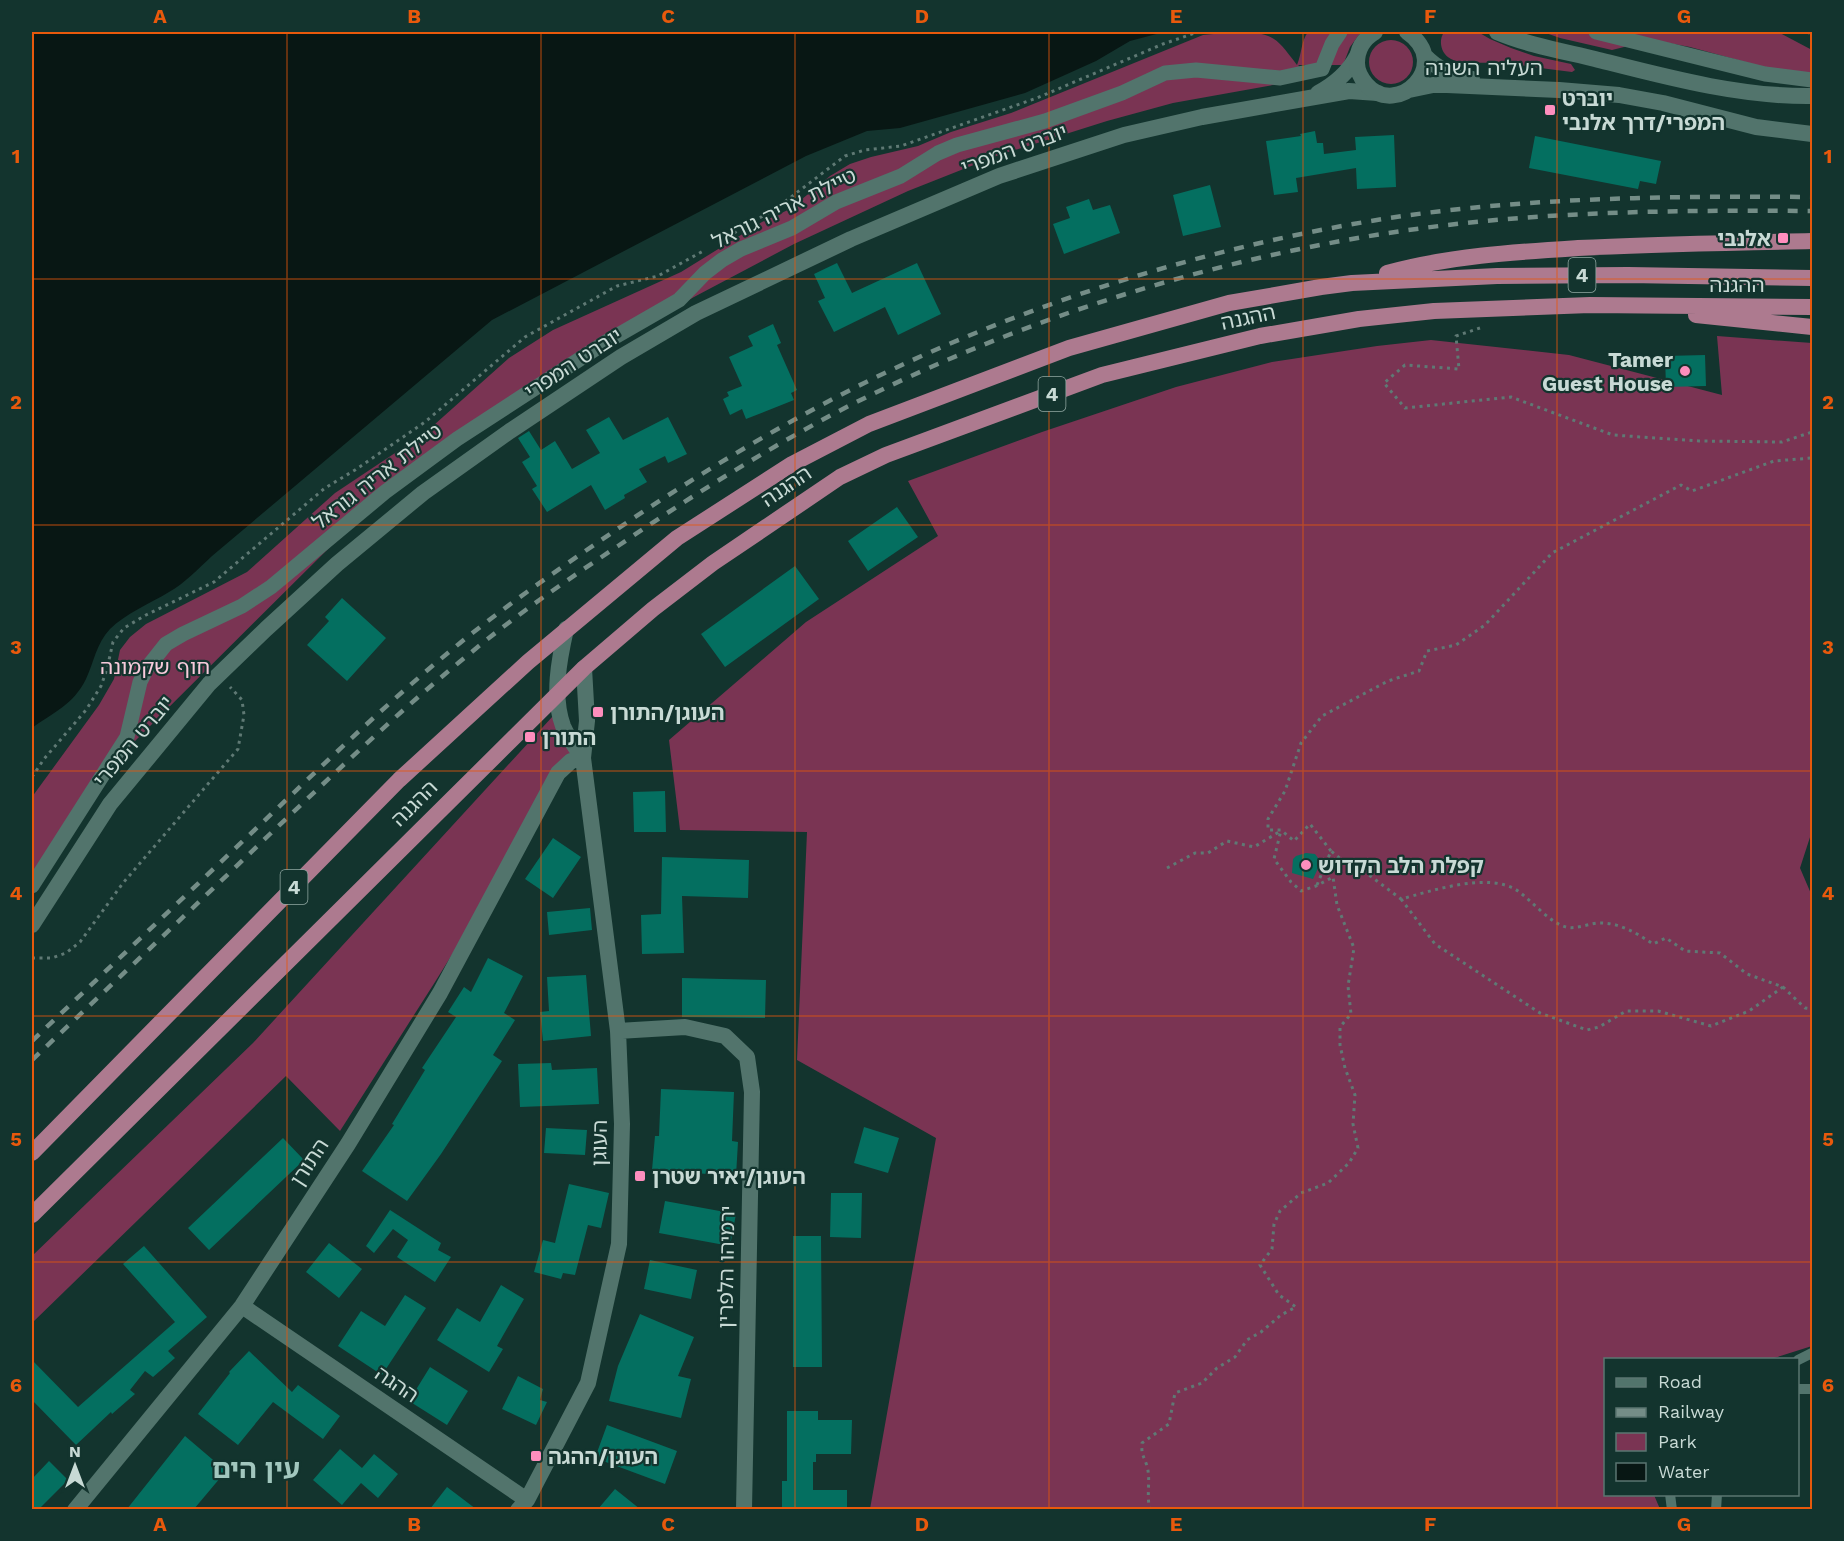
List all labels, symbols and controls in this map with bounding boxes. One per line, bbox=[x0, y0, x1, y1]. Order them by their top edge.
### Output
text: A bbox=[153, 4, 167, 28]
text: B bbox=[407, 4, 421, 28]
text: C bbox=[661, 4, 675, 28]
text: D bbox=[915, 4, 929, 28]
text: E bbox=[1170, 4, 1182, 28]
text: F bbox=[1424, 4, 1436, 28]
text: G bbox=[1677, 4, 1691, 28]
street label: העליה השניה bbox=[1425, 55, 1543, 80]
place label: יוברט המפרי/דרך אלנבי bbox=[1562, 86, 1725, 135]
marker: יוברט המפרי/דרך אלנבי bbox=[1543, 103, 1557, 117]
street label: יוברט המפרי bbox=[957, 118, 1071, 180]
text: 1 bbox=[12, 144, 20, 168]
text: 1 bbox=[1824, 144, 1832, 168]
street label: טיילת אריה גוראל bbox=[708, 162, 860, 254]
place label: אלנבי bbox=[1717, 226, 1771, 251]
marker: אלנבי bbox=[1776, 231, 1790, 245]
road number: 4 bbox=[1568, 258, 1596, 292]
street label: ההגנה bbox=[1709, 272, 1765, 297]
street label: ההגנה bbox=[1218, 299, 1278, 335]
street label: יוברט המפרי bbox=[520, 322, 626, 404]
place label: Tamer Guest House bbox=[1542, 347, 1673, 396]
marker: Tamer Guest House bbox=[1678, 364, 1692, 378]
road number: 4 bbox=[1038, 377, 1066, 411]
text: 2 bbox=[10, 390, 22, 414]
text: 2 bbox=[1822, 390, 1834, 414]
street label: טיילת אריה גוראל bbox=[307, 418, 447, 534]
street label: ההגנה bbox=[756, 460, 816, 512]
text: 3 bbox=[10, 635, 22, 659]
text: 3 bbox=[1822, 635, 1834, 659]
park label: חוף שקמונה bbox=[100, 654, 210, 679]
street label: יוברט המפרי bbox=[88, 690, 178, 792]
place label: העוגן/התורן bbox=[610, 700, 725, 725]
marker: העוגן/התורן bbox=[591, 705, 605, 719]
place label: התורן bbox=[542, 725, 596, 750]
marker: התורן bbox=[523, 730, 537, 744]
street label: ההגנה bbox=[386, 775, 442, 831]
place label: קפלת הלב הקדוש bbox=[1318, 853, 1484, 878]
marker: קפלת הלב הקדוש bbox=[1299, 858, 1313, 872]
road number: 4 bbox=[280, 870, 308, 904]
text: 4 bbox=[10, 881, 23, 905]
text: 4 bbox=[1822, 881, 1835, 905]
street label: העוגן bbox=[586, 1119, 612, 1167]
text: 5 bbox=[10, 1127, 22, 1151]
text: 5 bbox=[1822, 1127, 1834, 1151]
street label: התורן bbox=[284, 1134, 334, 1190]
place label: העוגן/יאיר שטרן bbox=[652, 1164, 806, 1189]
marker: העוגן/יאיר שטרן bbox=[633, 1169, 647, 1183]
street label: ירמיהו הלפרין bbox=[712, 1205, 740, 1329]
legend bbox=[1604, 1358, 1799, 1496]
street label: ההגה bbox=[370, 1360, 424, 1408]
text: Road bbox=[1658, 1371, 1702, 1392]
text: 6 bbox=[10, 1373, 22, 1397]
text: 6 bbox=[1822, 1373, 1834, 1397]
text: Railway bbox=[1658, 1401, 1725, 1422]
text: Park bbox=[1658, 1431, 1697, 1452]
north arrow bbox=[45, 1436, 105, 1496]
text: N bbox=[69, 1442, 81, 1461]
place label: העוגן/ההגה bbox=[548, 1444, 658, 1469]
marker: העוגן/ההגה bbox=[529, 1449, 543, 1463]
district label: עין הים bbox=[212, 1453, 300, 1485]
text: Water bbox=[1658, 1461, 1710, 1482]
text: A bbox=[153, 1512, 167, 1536]
text: B bbox=[407, 1512, 421, 1536]
text: C bbox=[661, 1512, 675, 1536]
text: D bbox=[915, 1512, 929, 1536]
text: E bbox=[1170, 1512, 1182, 1536]
text: F bbox=[1424, 1512, 1436, 1536]
text: G bbox=[1677, 1512, 1691, 1536]

